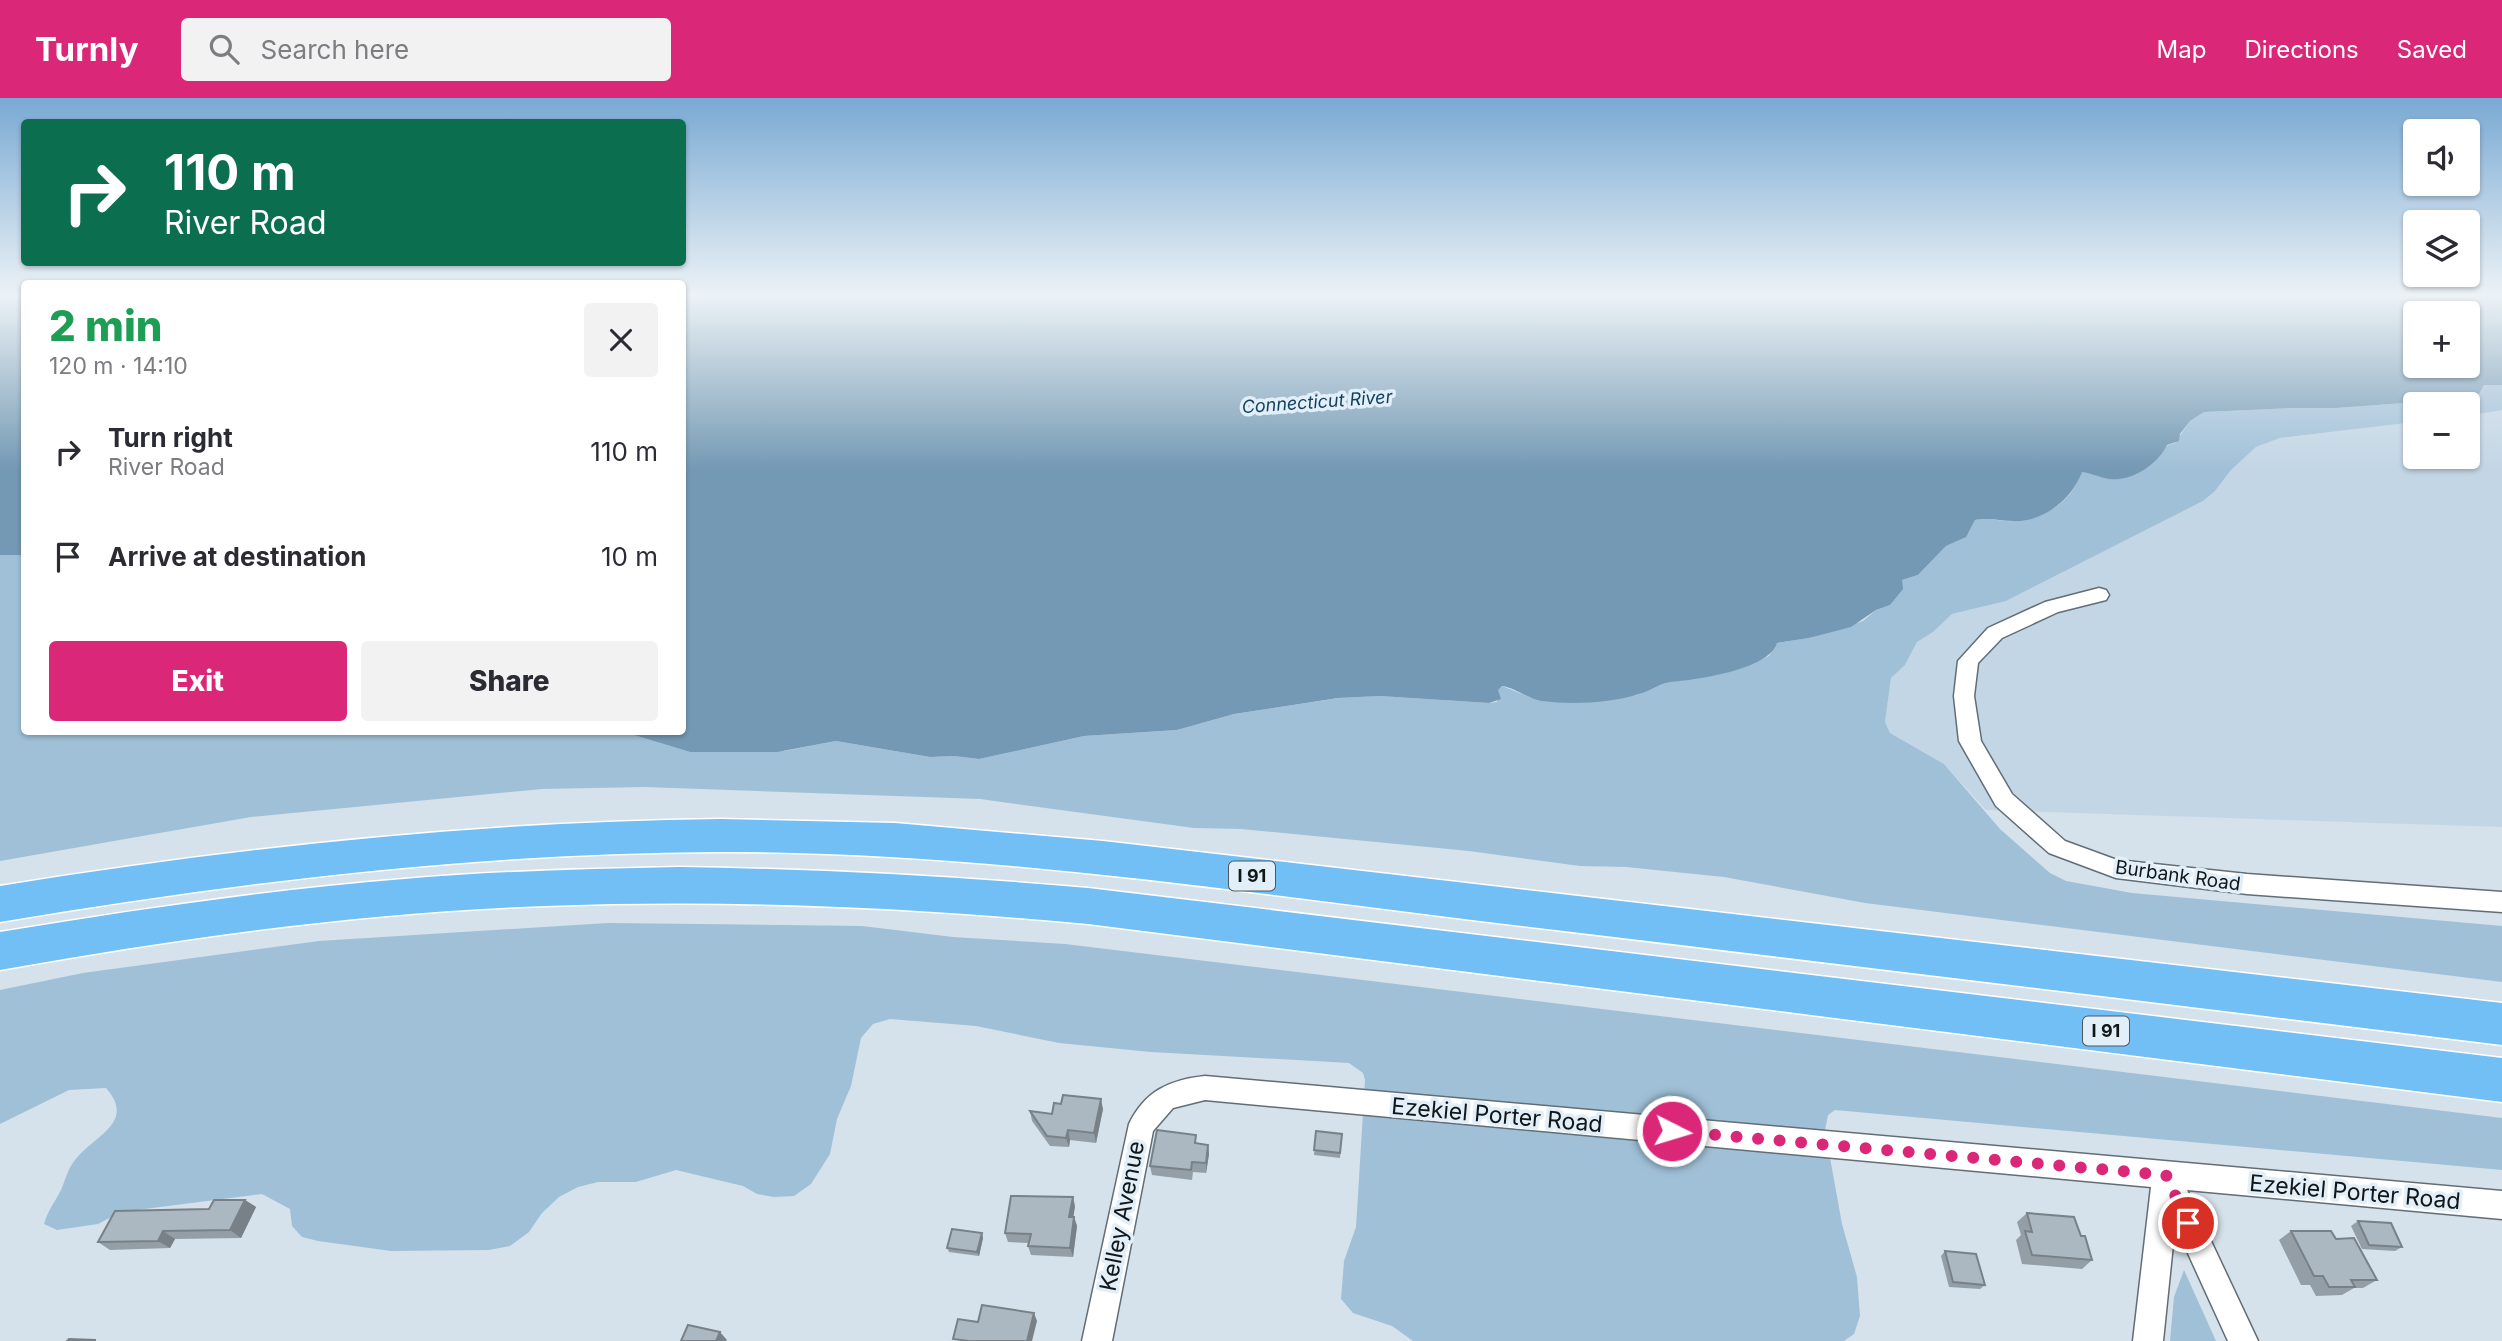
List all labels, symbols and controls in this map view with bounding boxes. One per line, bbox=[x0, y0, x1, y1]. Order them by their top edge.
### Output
search box bbox=[181, 18, 671, 81]
text: Turnly bbox=[35, 29, 139, 69]
icon: search bbox=[205, 30, 243, 68]
text: Search here bbox=[261, 34, 409, 65]
text: Map bbox=[2157, 35, 2206, 64]
text: Directions bbox=[2244, 35, 2359, 64]
text: Saved bbox=[2397, 35, 2467, 64]
map controls bbox=[2403, 119, 2480, 469]
button: sound bbox=[2403, 119, 2480, 196]
text: 110 m bbox=[164, 143, 296, 202]
icon: right bbox=[49, 147, 140, 238]
text: River Road bbox=[164, 203, 327, 242]
button: layers bbox=[2403, 210, 2480, 287]
text: 2 min bbox=[49, 300, 163, 351]
button: + bbox=[2403, 301, 2480, 378]
button: close bbox=[584, 303, 658, 377]
text: 120 m · 14:10 bbox=[49, 352, 188, 380]
water label: Connecticut River bbox=[1241, 386, 1394, 417]
button: − bbox=[2403, 392, 2480, 469]
text: Turn right bbox=[108, 422, 233, 453]
icon: right bbox=[49, 433, 87, 471]
text: 110 m bbox=[590, 436, 658, 467]
text: River Road bbox=[108, 453, 225, 481]
icon: arrive bbox=[49, 538, 87, 576]
text: Arrive at destination bbox=[108, 541, 367, 572]
text: 10 m bbox=[601, 541, 658, 572]
button: Exit bbox=[49, 641, 347, 721]
button: Share bbox=[361, 641, 658, 721]
street label: Burbank Road bbox=[2114, 855, 2242, 896]
road number: I 91 bbox=[1229, 862, 1275, 890]
road number: I 91 bbox=[2083, 1016, 2129, 1046]
street label: Ezekiel Porter Road bbox=[1390, 1092, 1604, 1138]
position arrow bbox=[1635, 1094, 1709, 1168]
street label: Kelley Avenue bbox=[1094, 1139, 1150, 1293]
street label: Ezekiel Porter Road bbox=[2248, 1169, 2462, 1215]
pin bbox=[2158, 1193, 2218, 1253]
icon: arrive bbox=[2169, 1204, 2207, 1242]

